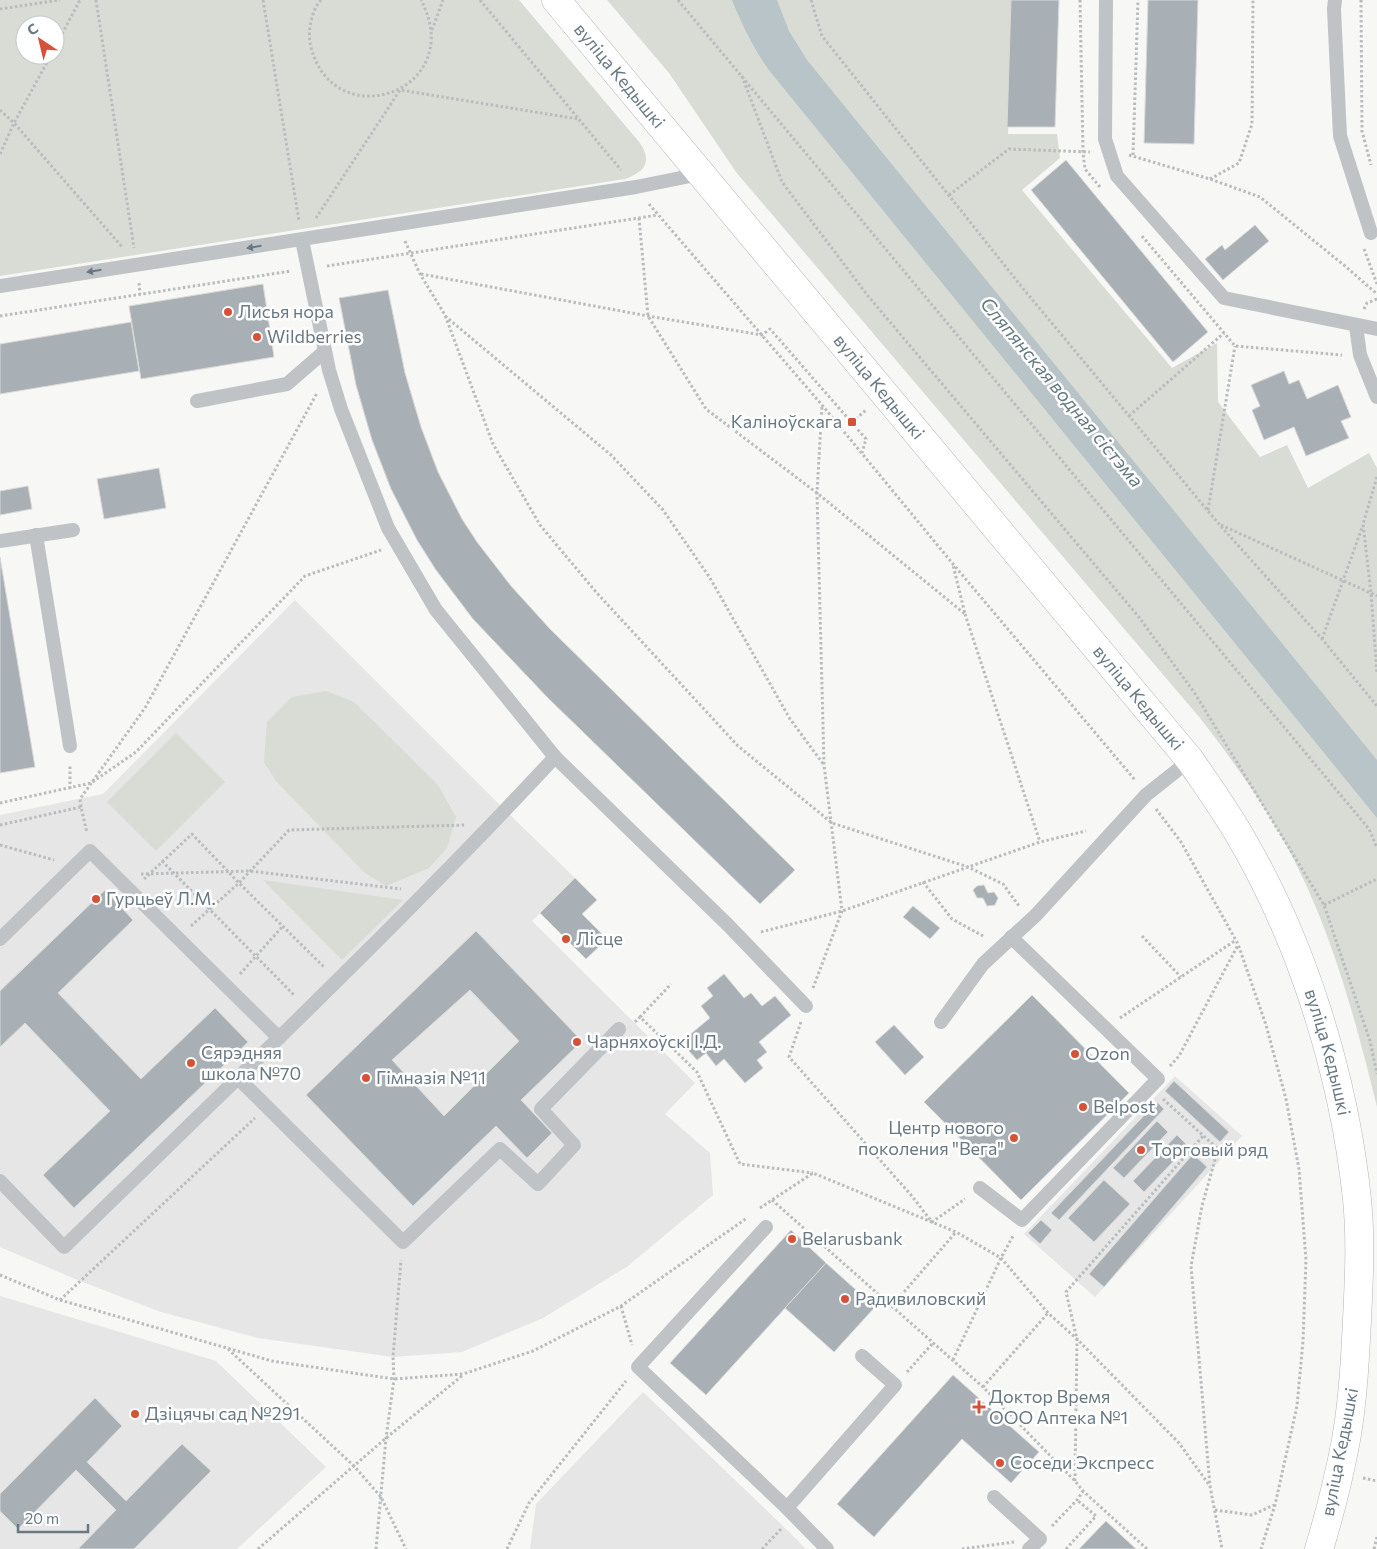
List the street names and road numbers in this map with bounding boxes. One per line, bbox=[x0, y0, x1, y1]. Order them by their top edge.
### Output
street label: вуліца Кедышкі bbox=[570, 18, 670, 132]
street label: вуліца Кедышкі bbox=[829, 329, 930, 443]
street label: вуліца Кедышкі bbox=[1089, 640, 1189, 754]
street label: вуліца Кедышкі bbox=[1301, 986, 1356, 1117]
street label: вуліца Кедышкі bbox=[1316, 1386, 1362, 1518]

